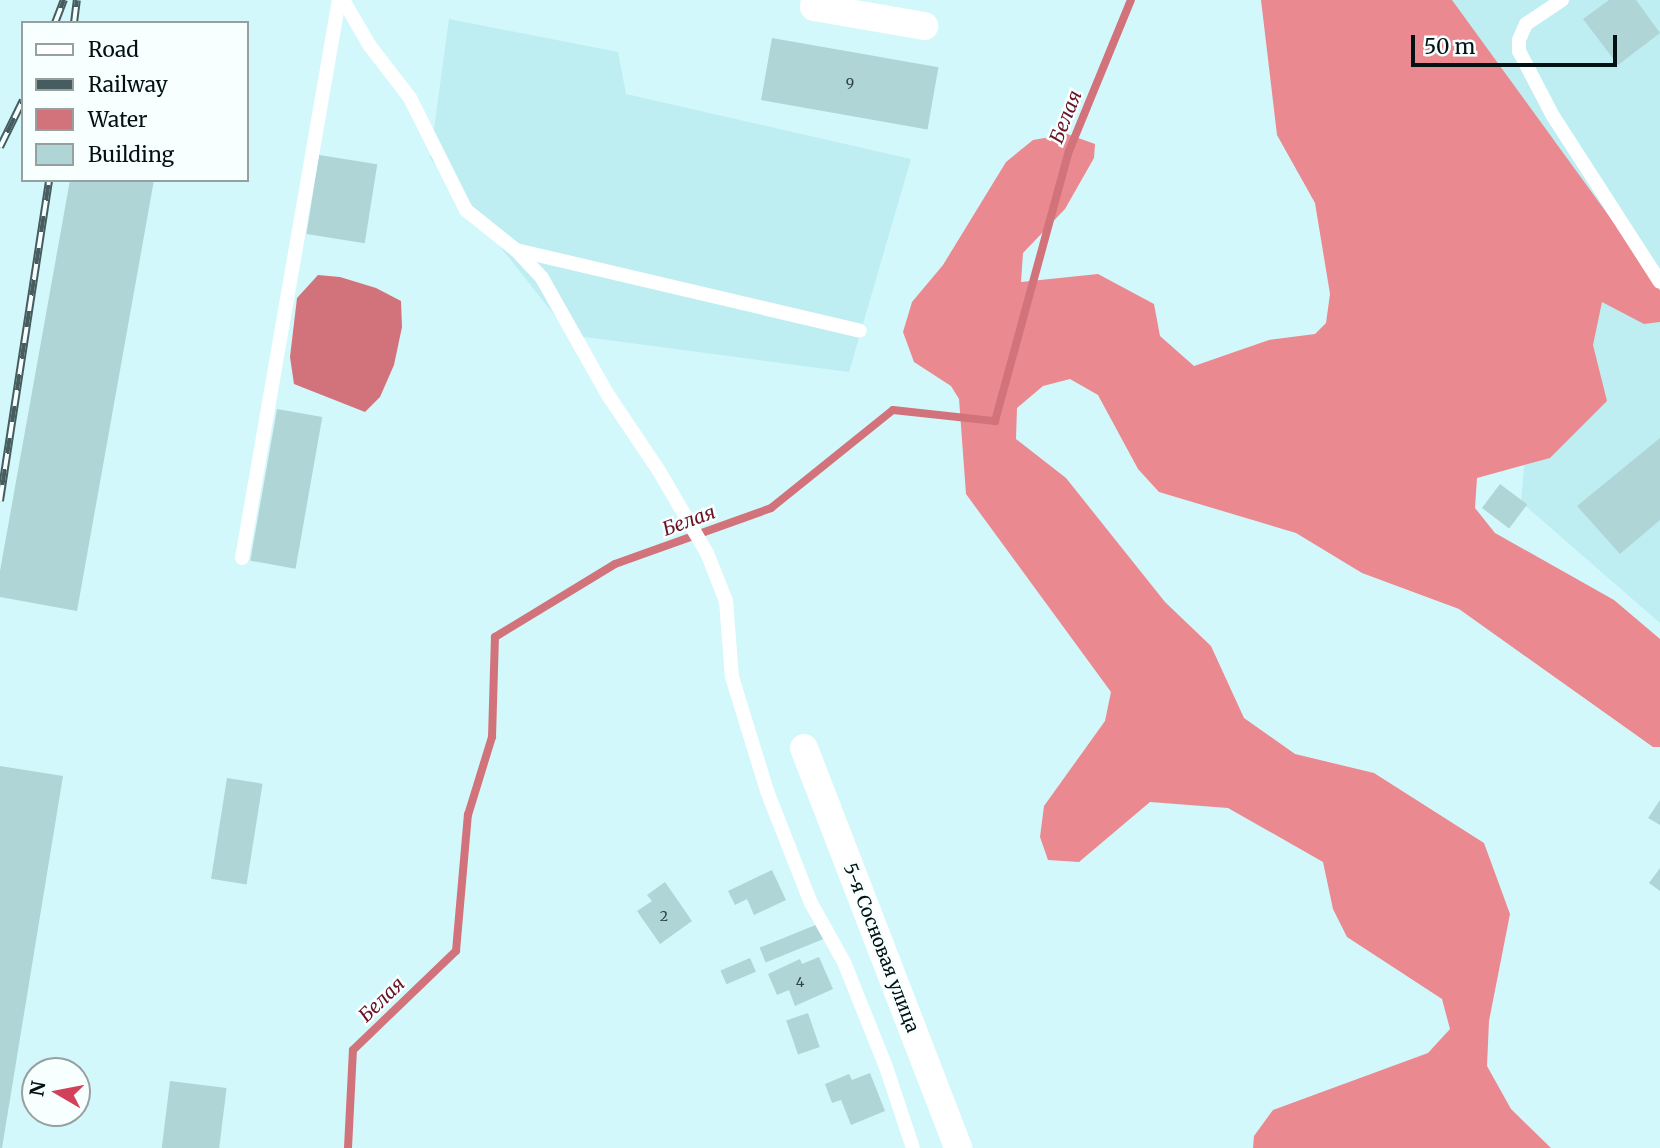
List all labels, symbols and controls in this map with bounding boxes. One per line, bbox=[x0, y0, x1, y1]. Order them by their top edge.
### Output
legend bbox=[21, 21, 248, 182]
scale bar bbox=[1415, 21, 1622, 65]
text: 50 m bbox=[1424, 33, 1475, 60]
text: Road bbox=[88, 36, 139, 63]
text: Railway bbox=[88, 71, 168, 98]
house number: 9 bbox=[846, 75, 854, 91]
water label: Белая bbox=[1045, 87, 1087, 147]
text: Water bbox=[88, 106, 147, 133]
text: Building bbox=[88, 141, 174, 168]
water label: Белая bbox=[659, 501, 719, 541]
street label: 5-я Сосновая улица bbox=[839, 860, 923, 1036]
house number: 2 bbox=[660, 908, 668, 924]
water label: Белая bbox=[354, 973, 410, 1027]
house number: 4 bbox=[796, 974, 804, 990]
north arrow bbox=[21, 1057, 91, 1127]
text: N bbox=[24, 1079, 50, 1098]

